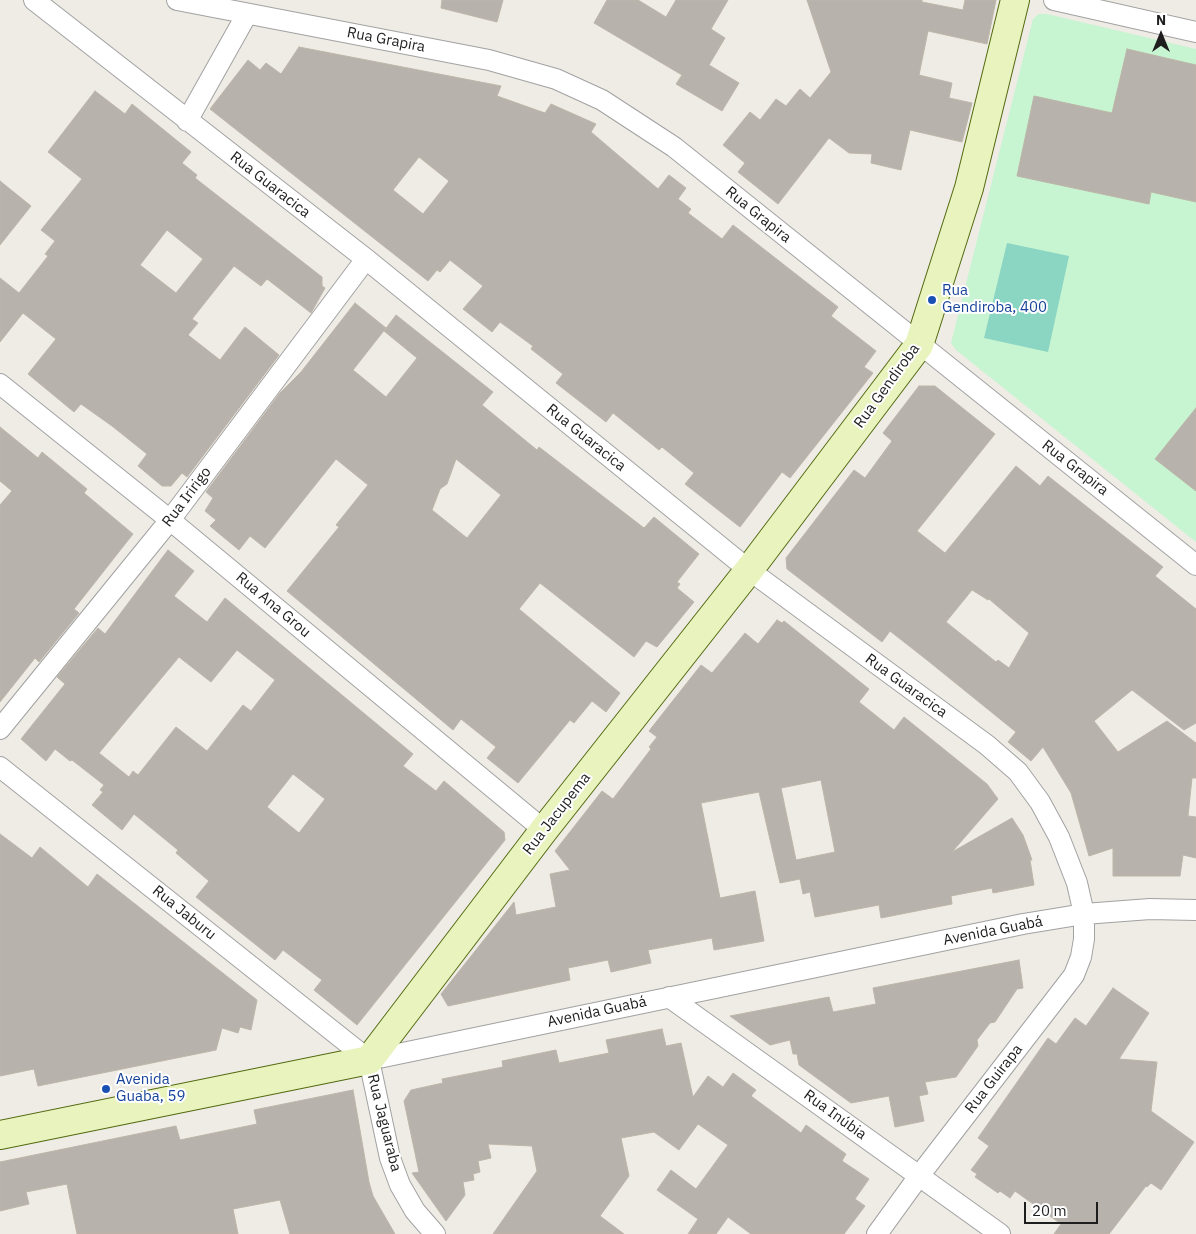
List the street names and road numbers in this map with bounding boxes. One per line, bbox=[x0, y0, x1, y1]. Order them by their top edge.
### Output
street label: Rua Grapira bbox=[345, 24, 427, 56]
street label: Rua Guaracica bbox=[226, 148, 314, 222]
street label: Rua Grapira bbox=[721, 183, 795, 247]
street label: Rua Gendiroba bbox=[850, 340, 924, 432]
street label: Rua Guaracica bbox=[543, 401, 629, 475]
street label: Rua Grapira bbox=[1038, 436, 1112, 500]
street label: Rua Iririgo bbox=[159, 463, 215, 531]
street label: Rua Ana Grou bbox=[232, 568, 314, 642]
street label: Rua Guaracica bbox=[862, 650, 950, 722]
street label: Rua Jacupema bbox=[519, 769, 595, 859]
street label: Rua Jaburu bbox=[149, 882, 219, 944]
street label: Avenida Guabá bbox=[942, 913, 1044, 949]
street label: Avenida Guabá bbox=[546, 993, 648, 1031]
street label: Rua Guirapa bbox=[962, 1041, 1026, 1117]
street label: Rua Jaguaraba bbox=[363, 1072, 405, 1174]
street label: Rua Inúbia bbox=[800, 1086, 870, 1144]

